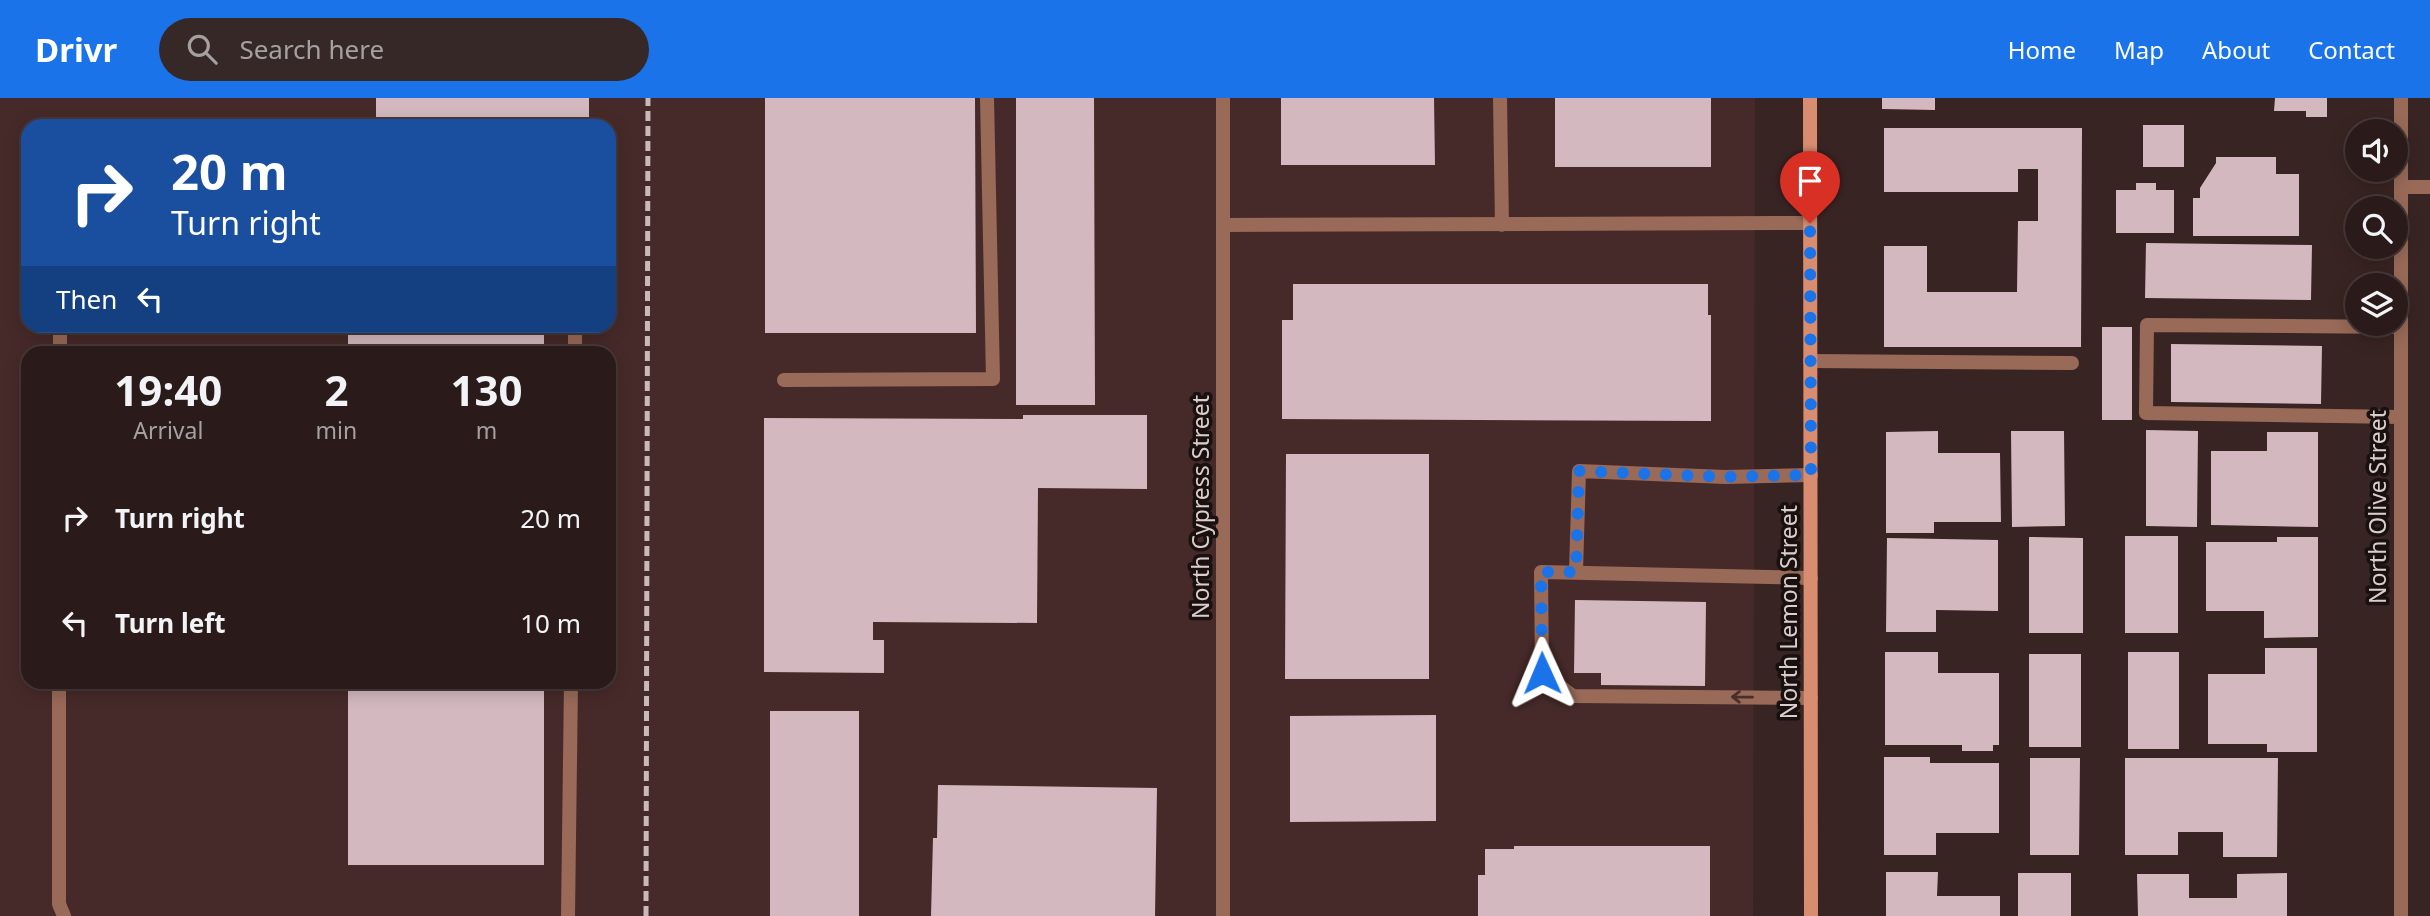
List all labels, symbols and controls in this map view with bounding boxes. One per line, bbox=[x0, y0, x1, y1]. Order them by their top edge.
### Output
search box bbox=[159, 18, 649, 81]
text: Drivr bbox=[35, 27, 117, 72]
icon: search bbox=[183, 30, 221, 68]
text: Search here bbox=[239, 31, 384, 67]
text: Home bbox=[2008, 33, 2076, 66]
text: Map bbox=[2114, 33, 2164, 66]
text: About bbox=[2202, 33, 2270, 66]
text: Contact bbox=[2308, 33, 2395, 66]
map controls bbox=[2345, 119, 2408, 336]
button: sound bbox=[2345, 119, 2408, 182]
text: 20 m bbox=[171, 138, 288, 204]
icon: right bbox=[56, 147, 147, 238]
pin bbox=[1780, 151, 1840, 223]
icon: arrive bbox=[1791, 162, 1829, 200]
button: search bbox=[2345, 196, 2408, 259]
text: Turn right bbox=[171, 201, 321, 244]
button: layers bbox=[2345, 273, 2408, 336]
icon: left bbox=[131, 280, 169, 318]
text: Then bbox=[56, 281, 117, 317]
text: 19:40 bbox=[114, 361, 222, 418]
text: 2 bbox=[324, 361, 348, 418]
text: 130 bbox=[451, 361, 523, 418]
street label: North Cypress Street bbox=[1184, 395, 1216, 619]
street label: North Olive Street bbox=[2361, 410, 2393, 604]
text: Arrival bbox=[133, 414, 203, 446]
text: min bbox=[316, 414, 357, 446]
text: m bbox=[476, 414, 497, 446]
icon: right bbox=[56, 499, 94, 537]
text: Turn right bbox=[115, 500, 245, 536]
text: 20 m bbox=[520, 500, 581, 536]
street label: North Lemon Street bbox=[1772, 505, 1804, 719]
icon: left bbox=[56, 604, 94, 642]
text: Turn left bbox=[115, 605, 226, 641]
text: 10 m bbox=[520, 605, 581, 641]
position arrow bbox=[1505, 636, 1579, 710]
one-way arrow bbox=[1731, 690, 1754, 704]

